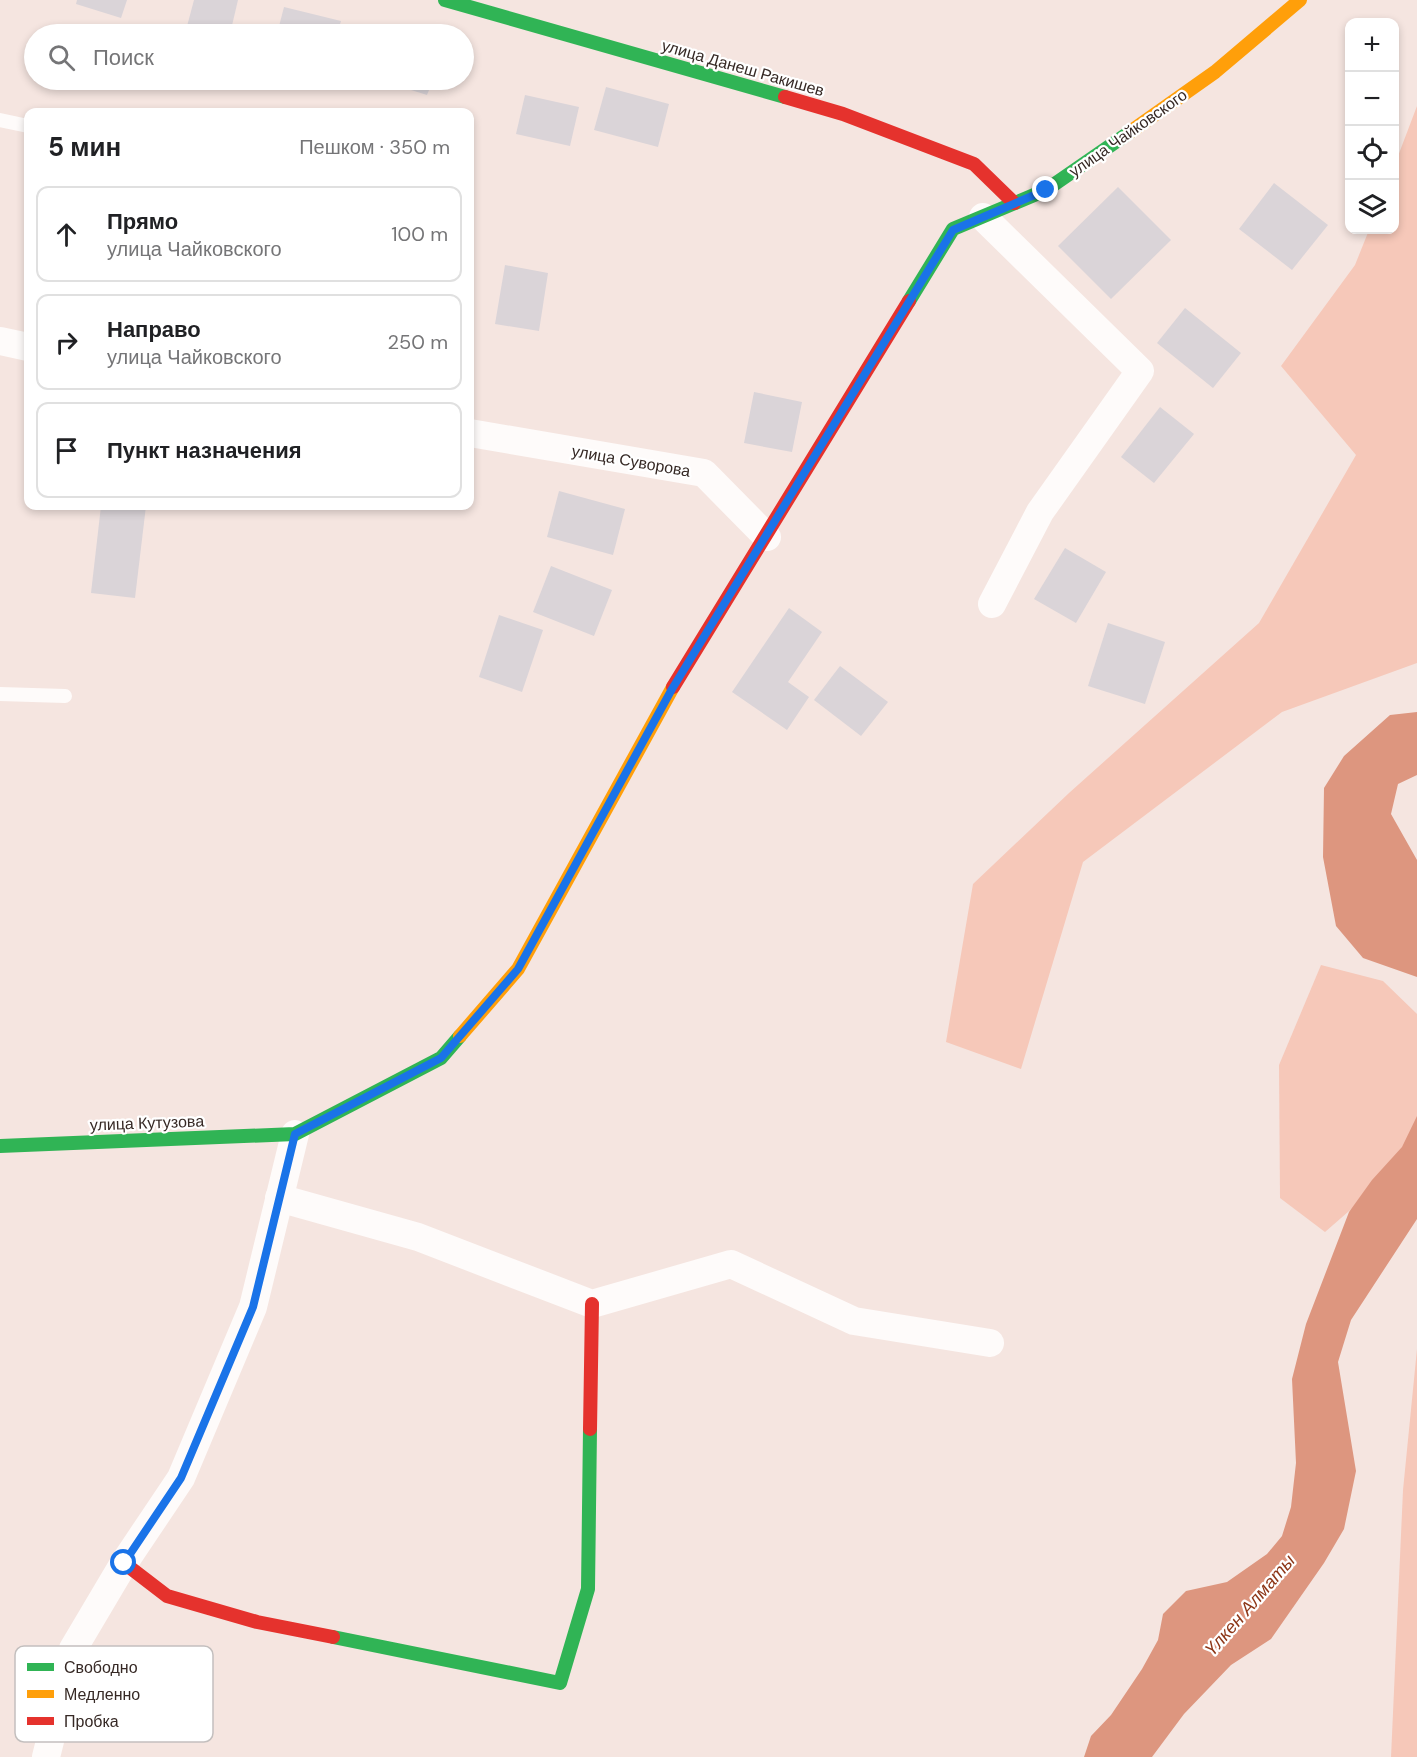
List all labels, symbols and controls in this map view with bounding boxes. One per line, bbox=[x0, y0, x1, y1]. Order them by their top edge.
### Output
map controls bbox=[1345, 18, 1399, 234]
button: + bbox=[1345, 18, 1399, 72]
search box bbox=[24, 24, 474, 90]
street label: улица Данеш Ракишев bbox=[659, 35, 827, 101]
icon: search bbox=[45, 41, 78, 74]
text: Поиск bbox=[93, 43, 154, 72]
button: − bbox=[1345, 72, 1399, 126]
street label: улица Чайковского bbox=[1065, 84, 1191, 182]
button: locate bbox=[1345, 126, 1399, 180]
text: 5 мин bbox=[48, 130, 121, 164]
text: Пешком · 350 m bbox=[299, 134, 450, 160]
route end bbox=[1032, 176, 1058, 202]
button: layers bbox=[1345, 180, 1399, 234]
text: Прямо bbox=[107, 207, 178, 236]
icon: ahead bbox=[50, 218, 83, 251]
text: 100 m bbox=[391, 221, 448, 247]
text: улица Чайковского bbox=[107, 236, 282, 262]
text: Направо bbox=[107, 315, 201, 344]
icon: right bbox=[50, 326, 83, 359]
text: 250 m bbox=[387, 329, 448, 355]
text: улица Чайковского bbox=[107, 344, 282, 370]
icon: arrive bbox=[50, 434, 83, 467]
text: Пункт назначения bbox=[107, 436, 302, 465]
street label: улица Суворова bbox=[570, 440, 692, 482]
street label: улица Кутузова bbox=[89, 1111, 205, 1135]
route start bbox=[110, 1549, 136, 1575]
water label: Үлкен Алматы bbox=[1199, 1549, 1301, 1661]
legend bbox=[15, 1646, 213, 1742]
text: Свободно bbox=[64, 1657, 138, 1678]
text: Медленно bbox=[64, 1684, 140, 1705]
text: Пробка bbox=[64, 1711, 119, 1732]

